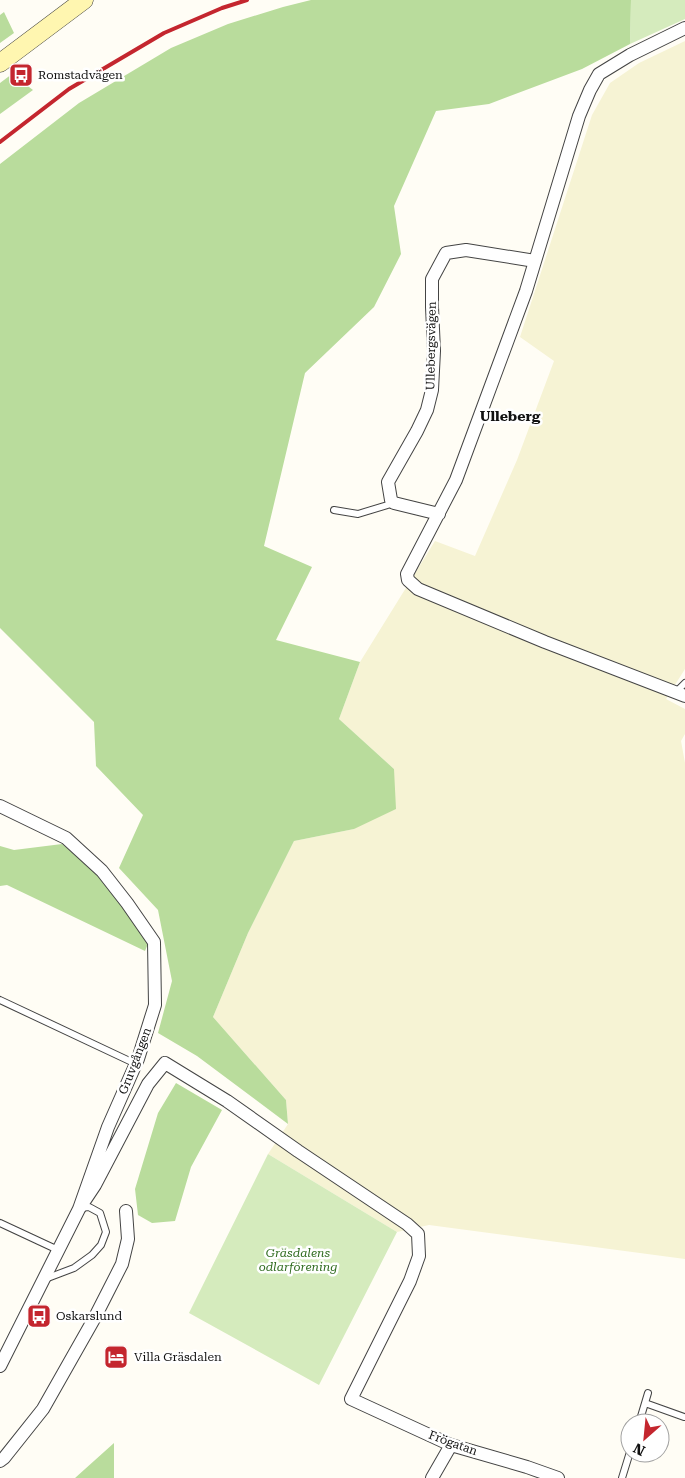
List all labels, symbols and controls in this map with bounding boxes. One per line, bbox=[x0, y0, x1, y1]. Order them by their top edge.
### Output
bus stop icon: Romstadvägen bbox=[8, 62, 34, 88]
place label: Romstadvägen bbox=[38, 68, 123, 82]
street label: Ullebergsvägen bbox=[423, 301, 439, 391]
district label: Ulleberg bbox=[480, 408, 541, 424]
street label: Gruvgången bbox=[116, 1025, 154, 1096]
park label: Gräsdalens odlarförening bbox=[259, 1246, 337, 1274]
bus stop icon: Oskarslund bbox=[26, 1303, 52, 1329]
place label: Oskarslund bbox=[56, 1309, 122, 1323]
hotel icon: Villa Gräsdalen bbox=[103, 1344, 129, 1370]
place label: Villa Gräsdalen bbox=[134, 1350, 222, 1364]
north arrow bbox=[620, 1413, 670, 1463]
street label: Frögatan bbox=[427, 1428, 480, 1458]
text: N bbox=[630, 1440, 648, 1459]

